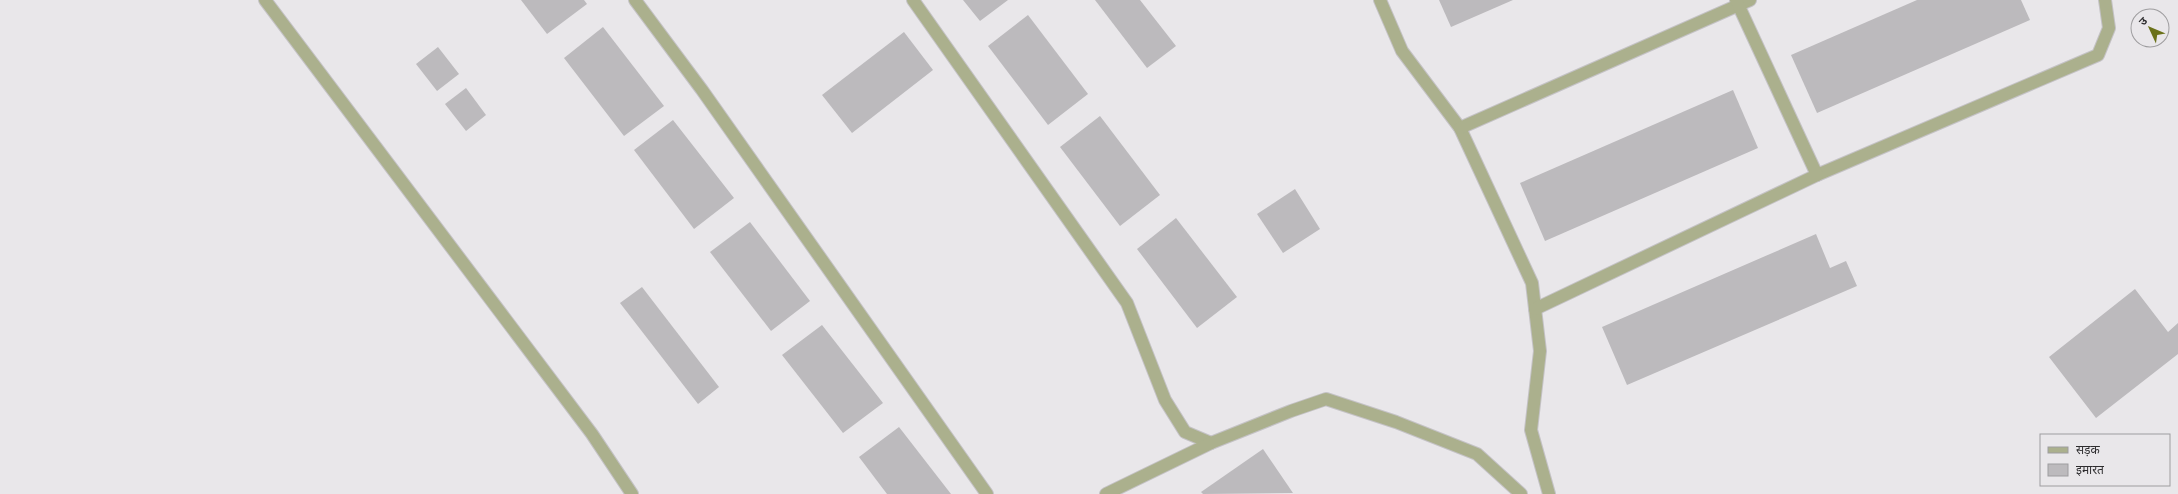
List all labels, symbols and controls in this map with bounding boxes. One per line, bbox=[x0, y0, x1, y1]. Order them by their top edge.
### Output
north arrow bbox=[2130, 8, 2170, 48]
text: उ bbox=[2136, 13, 2150, 28]
legend bbox=[2040, 434, 2170, 486]
text: सड़क bbox=[2076, 442, 2101, 457]
text: इमारत bbox=[2076, 462, 2105, 477]

